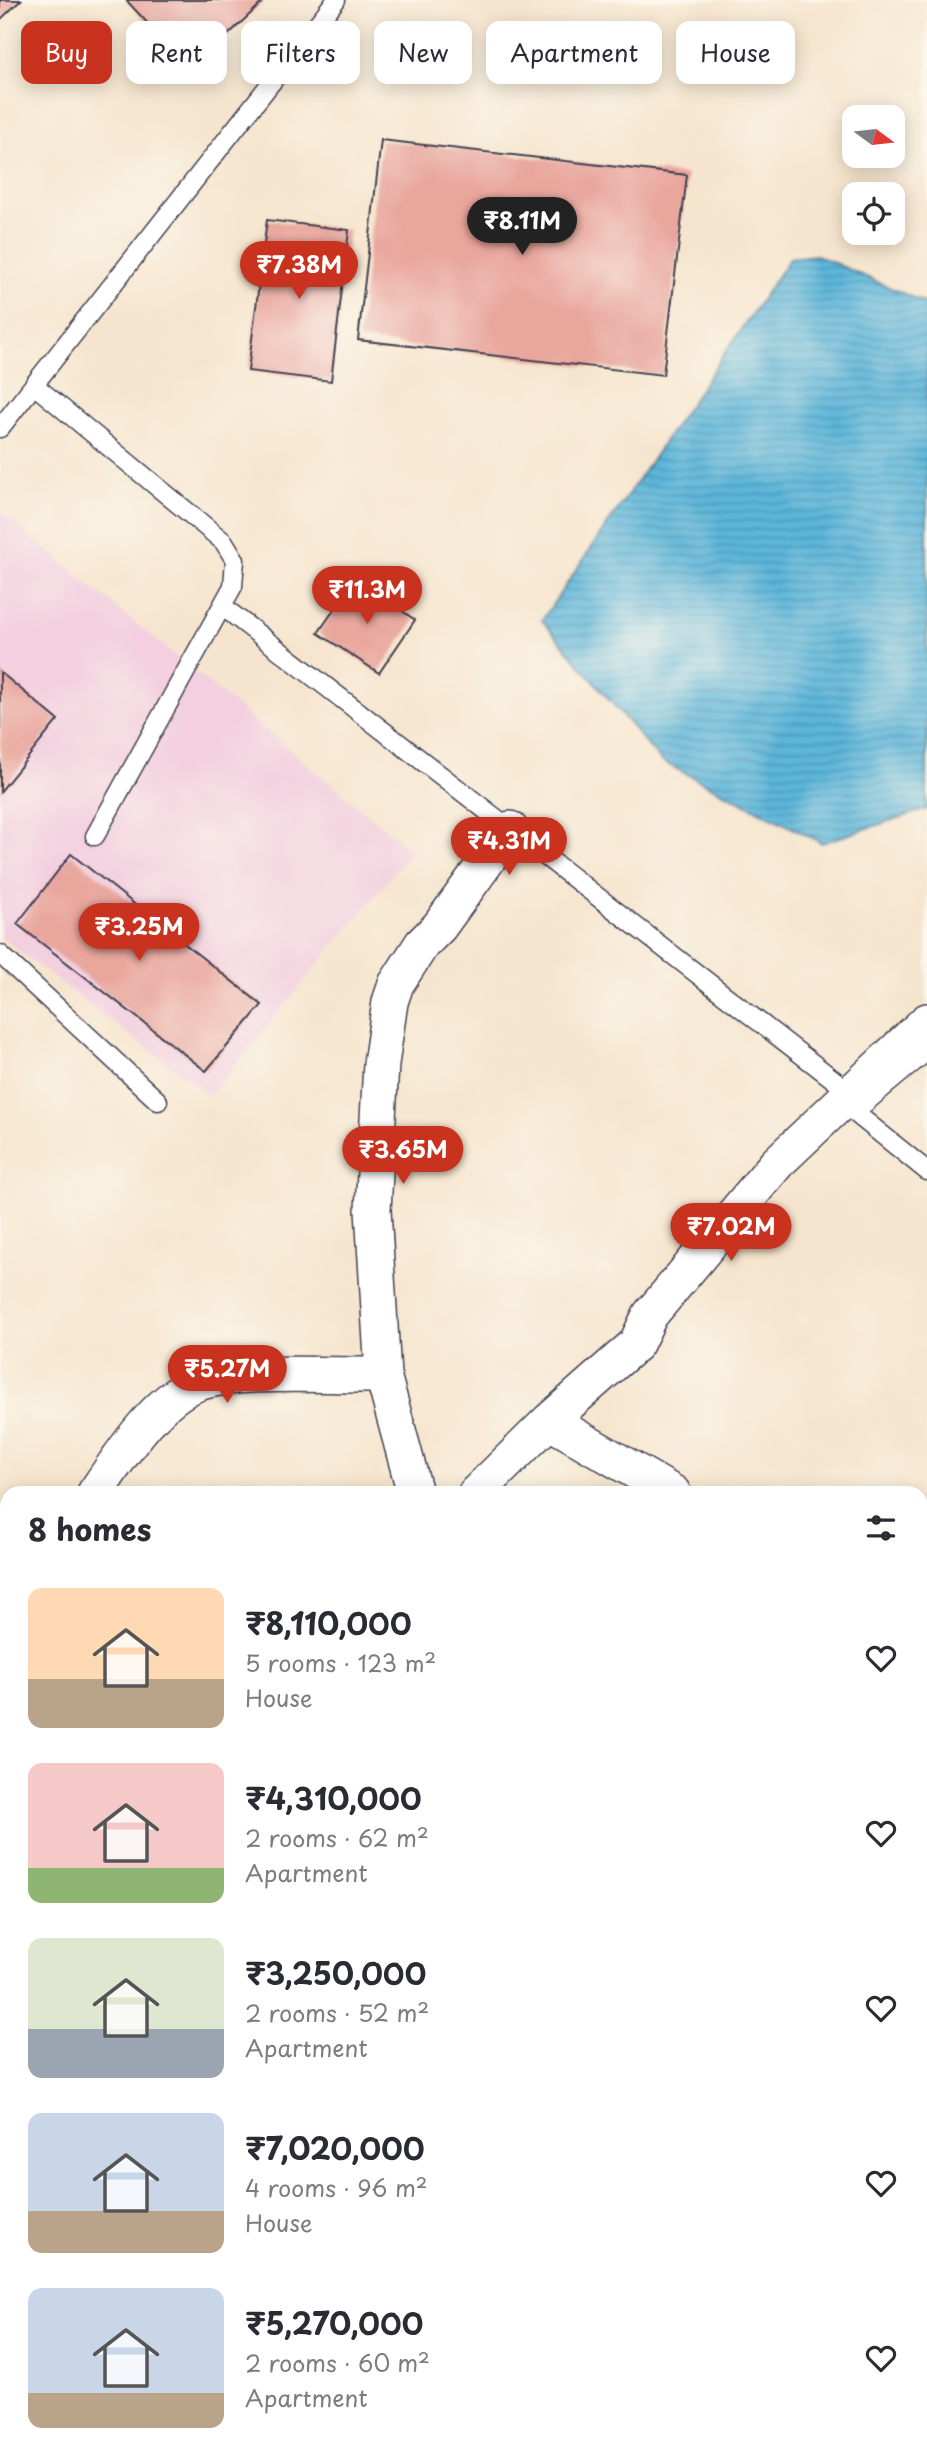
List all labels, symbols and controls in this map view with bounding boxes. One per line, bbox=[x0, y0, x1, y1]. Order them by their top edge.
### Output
chip: Buy bbox=[21, 21, 112, 84]
chip: Rent bbox=[126, 21, 227, 84]
chip: Filters bbox=[241, 21, 360, 84]
chip: New bbox=[374, 21, 472, 84]
chip: Apartment bbox=[486, 21, 662, 84]
chip: House bbox=[676, 21, 795, 84]
north arrow bbox=[842, 105, 905, 168]
map controls bbox=[842, 105, 905, 245]
button: locate bbox=[842, 182, 905, 245]
pin: ₹8.11M bbox=[465, 198, 579, 257]
text: ₹8.11M bbox=[483, 202, 561, 237]
pin: ₹7.38M bbox=[242, 242, 356, 301]
text: ₹7.38M bbox=[256, 246, 342, 281]
pin: ₹11.3M bbox=[310, 566, 424, 626]
text: ₹11.3M bbox=[328, 571, 406, 606]
pin: ₹4.31M bbox=[452, 818, 566, 877]
text: ₹4.31M bbox=[467, 822, 551, 857]
pin: ₹3.25M bbox=[82, 904, 196, 963]
text: ₹3.25M bbox=[94, 908, 184, 943]
pin: ₹3.65M bbox=[346, 1126, 460, 1186]
text: ₹3.65M bbox=[358, 1131, 448, 1166]
pin: ₹7.02M bbox=[674, 1204, 788, 1263]
text: ₹7.02M bbox=[686, 1208, 776, 1243]
pin: ₹5.27M bbox=[170, 1346, 284, 1405]
text: ₹5.27M bbox=[184, 1350, 270, 1385]
text: 8 homes bbox=[28, 1506, 151, 1551]
icon: filters bbox=[862, 1509, 900, 1547]
text: ₹8,110,000 bbox=[245, 1600, 412, 1645]
icon: home bbox=[84, 1616, 168, 1700]
icon: heart bbox=[862, 1639, 900, 1677]
text: 5 rooms · 123 m² bbox=[245, 1645, 436, 1680]
text: House bbox=[245, 1680, 312, 1715]
text: ₹4,310,000 bbox=[245, 1775, 422, 1820]
icon: home bbox=[84, 1791, 168, 1875]
icon: heart bbox=[862, 1814, 900, 1852]
text: 2 rooms · 62 m² bbox=[245, 1820, 429, 1855]
text: Apartment bbox=[245, 1855, 368, 1890]
text: ₹3,250,000 bbox=[245, 1950, 426, 1995]
icon: home bbox=[84, 1966, 168, 2050]
icon: heart bbox=[862, 1989, 900, 2027]
text: 2 rooms · 52 m² bbox=[245, 1995, 429, 2030]
text: Apartment bbox=[245, 2030, 368, 2065]
text: ₹7,020,000 bbox=[245, 2125, 425, 2170]
icon: home bbox=[84, 2141, 168, 2225]
icon: heart bbox=[862, 2164, 900, 2202]
text: 4 rooms · 96 m² bbox=[245, 2170, 428, 2205]
text: House bbox=[245, 2205, 312, 2240]
text: ₹5,270,000 bbox=[245, 2300, 423, 2345]
icon: home bbox=[84, 2316, 168, 2400]
icon: heart bbox=[862, 2339, 900, 2377]
text: 2 rooms · 60 m² bbox=[245, 2345, 430, 2380]
text: Apartment bbox=[245, 2380, 368, 2415]

